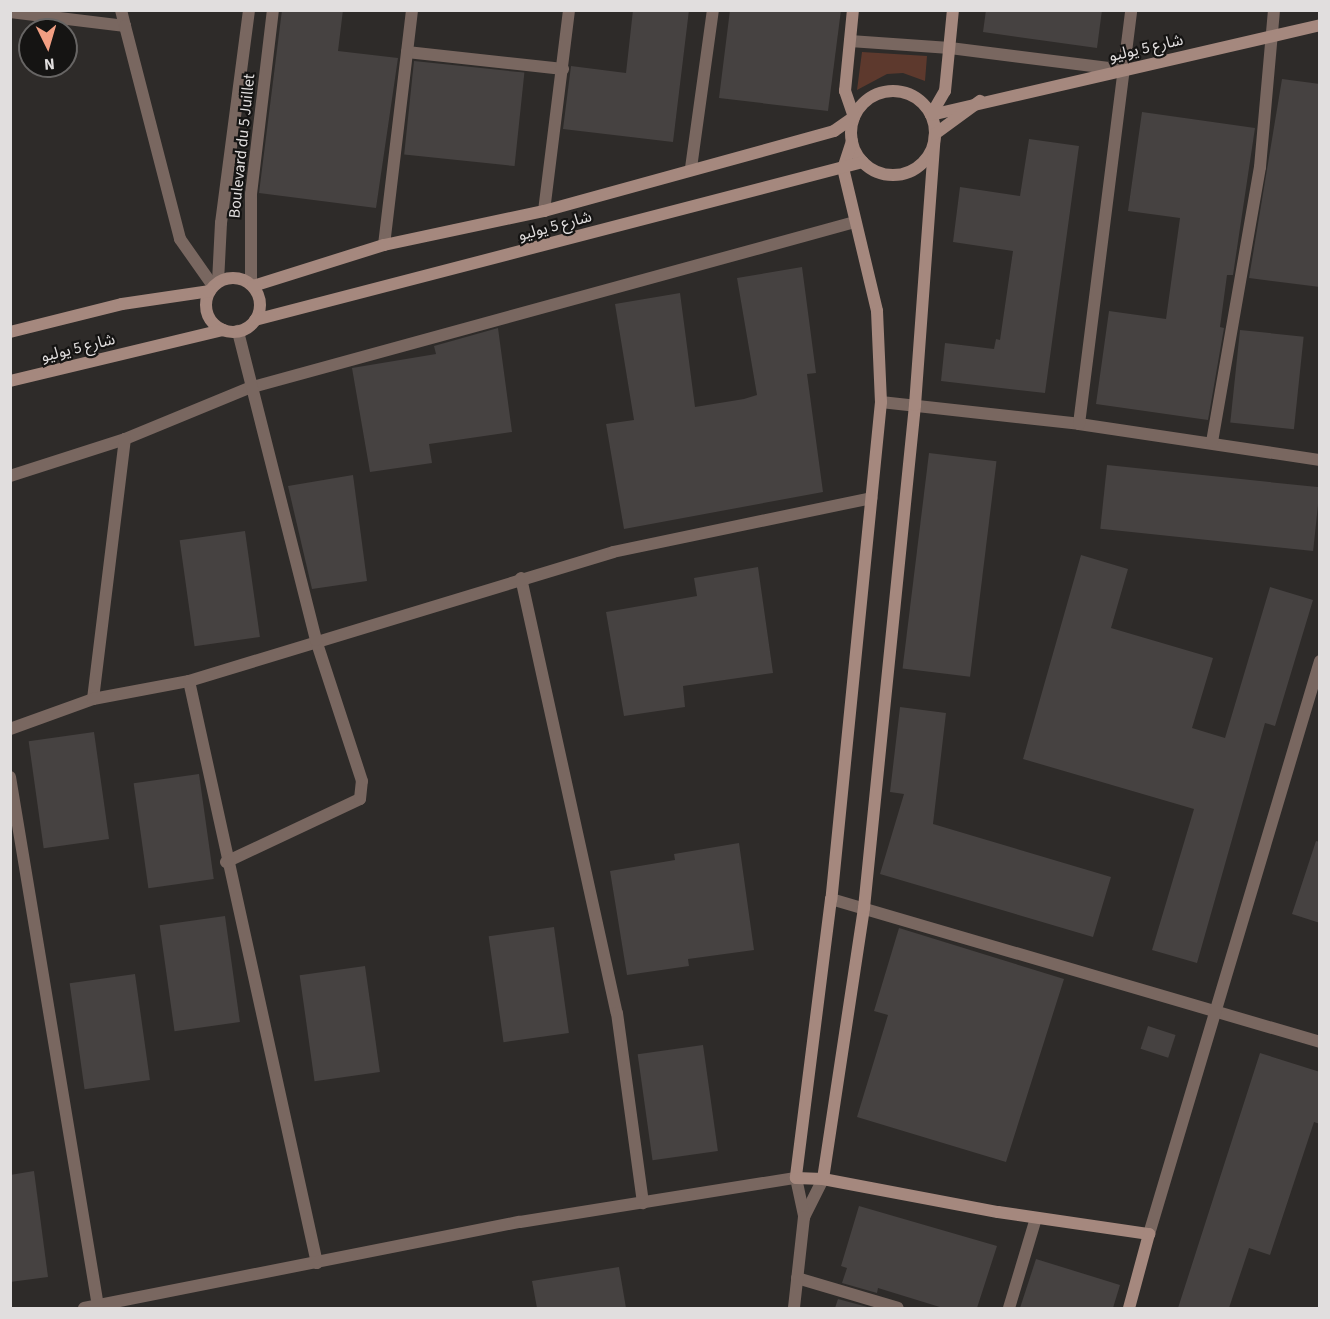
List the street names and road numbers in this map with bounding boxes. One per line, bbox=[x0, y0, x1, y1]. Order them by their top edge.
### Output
street label: شارع 5 يوليو bbox=[1107, 30, 1185, 66]
street label: Boulevard du 5 Juillet bbox=[225, 73, 259, 219]
street label: شارع 5 يوليو bbox=[516, 207, 594, 245]
street label: شارع 5 يوليو bbox=[39, 330, 117, 366]

